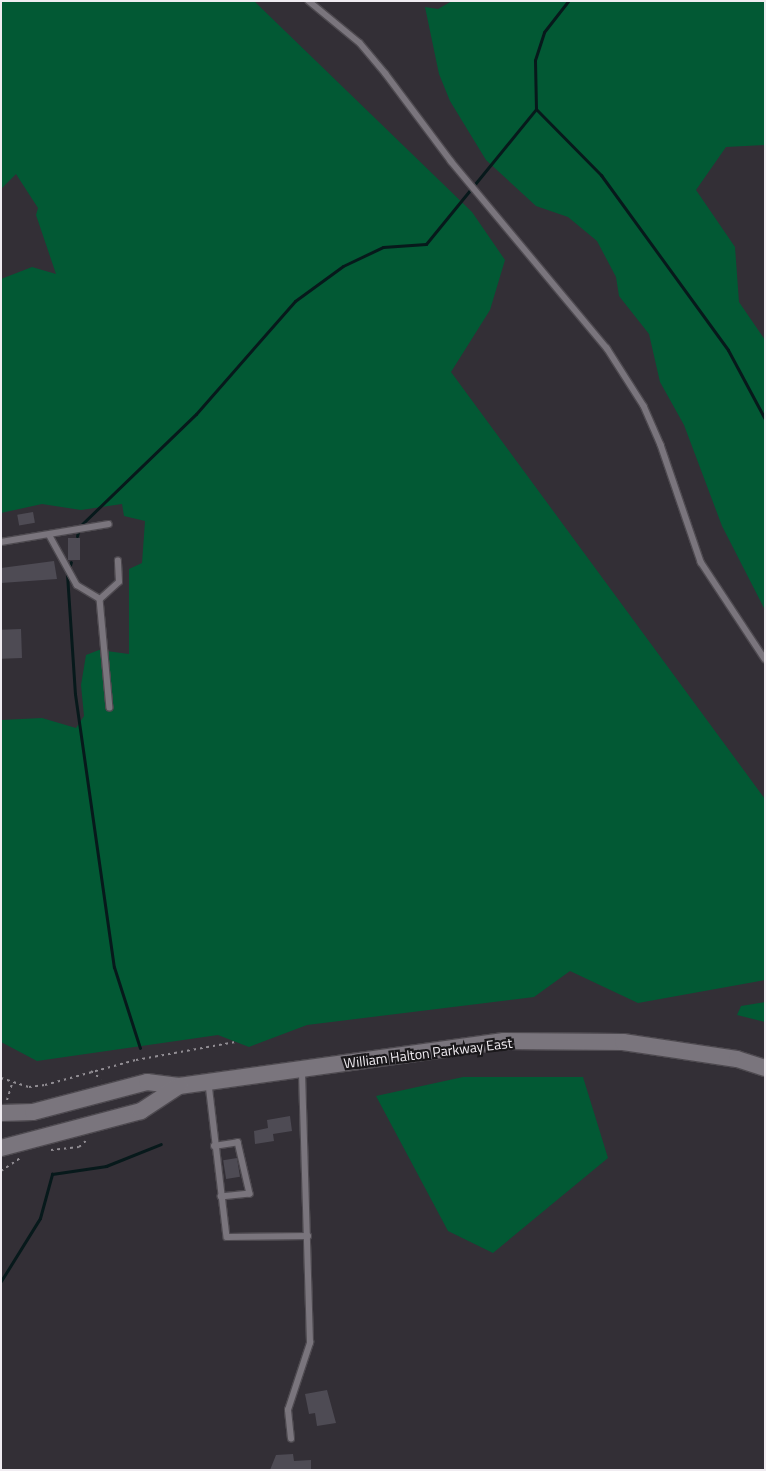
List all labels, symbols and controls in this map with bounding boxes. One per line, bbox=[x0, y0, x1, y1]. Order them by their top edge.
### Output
street label: William Halton Parkway East bbox=[343, 1034, 513, 1072]

